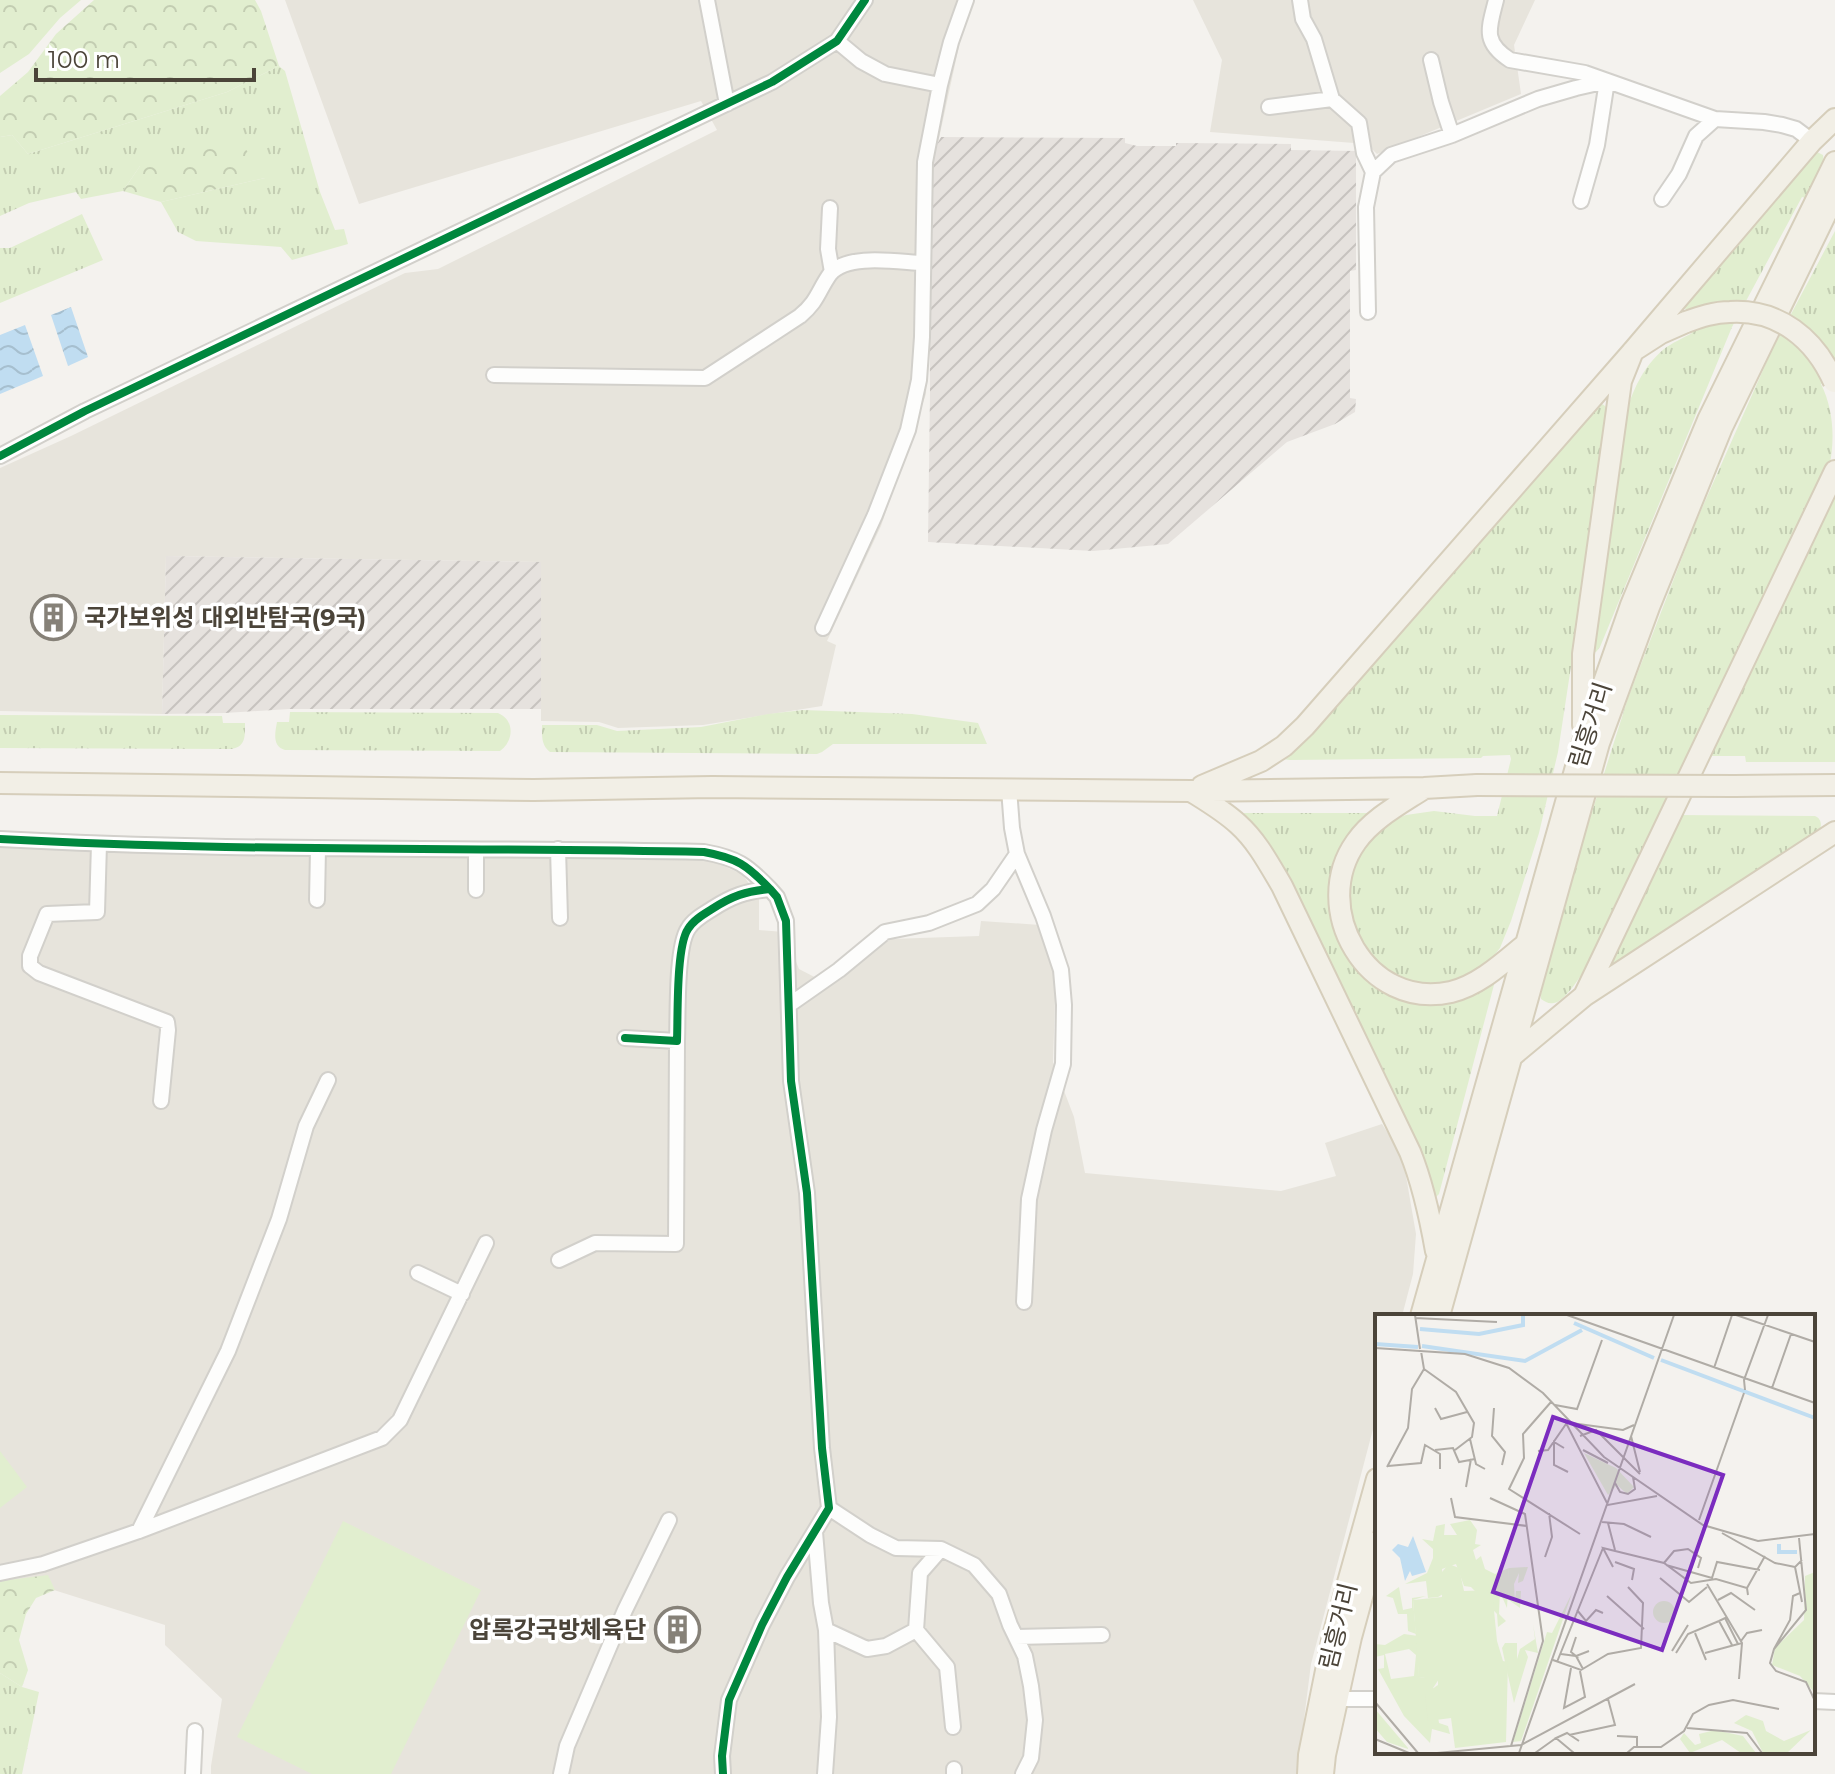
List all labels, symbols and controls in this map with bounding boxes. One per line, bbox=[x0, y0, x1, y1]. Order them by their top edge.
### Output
scale bar bbox=[36, 32, 254, 82]
text: 100 m bbox=[48, 45, 120, 74]
building icon: 국가보위성 대외반탐국(9국) bbox=[29, 593, 77, 641]
place label: 국가보위성 대외반탐국(9국) bbox=[84, 603, 366, 632]
street label: 림흥거리 bbox=[1563, 679, 1617, 771]
inset map bbox=[1375, 1314, 1815, 1754]
street label: 림흥거리 bbox=[1313, 1580, 1363, 1672]
building icon: 압록강국방체육단 bbox=[653, 1605, 701, 1653]
place label: 압록강국방체육단 bbox=[469, 1615, 646, 1644]

